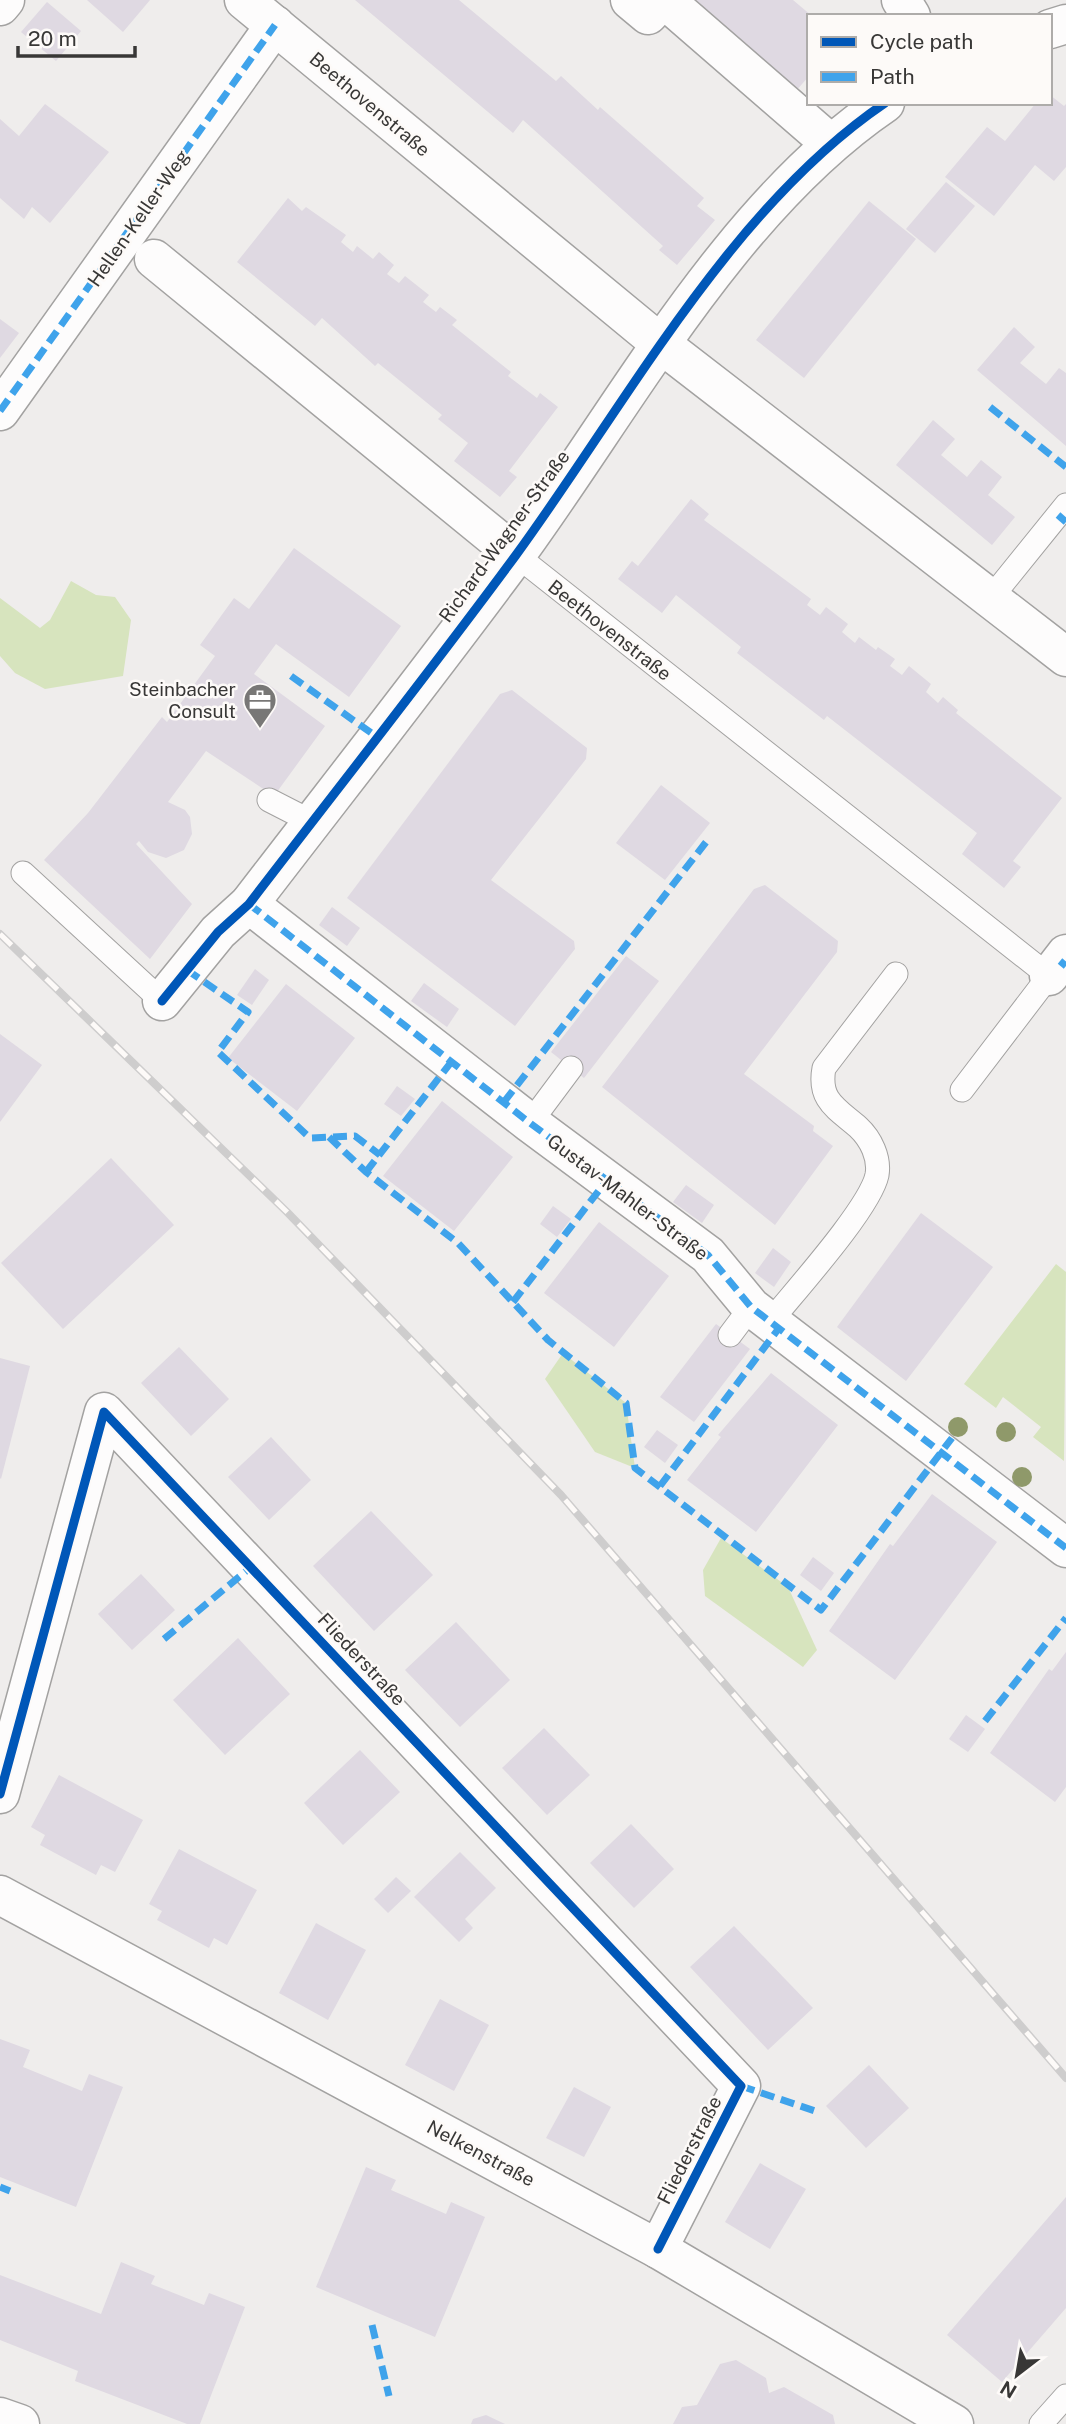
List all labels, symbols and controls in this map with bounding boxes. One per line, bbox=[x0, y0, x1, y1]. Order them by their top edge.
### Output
scale bar bbox=[18, 14, 135, 58]
legend bbox=[807, 14, 1052, 105]
text: 20 m bbox=[28, 26, 77, 51]
text: Cycle path bbox=[870, 29, 973, 54]
street label: Beethovenstraße bbox=[305, 47, 435, 161]
text: Path bbox=[870, 64, 915, 89]
street label: Hellen-Keller-Weg bbox=[83, 145, 193, 290]
street label: Richard-Wagner-Straße bbox=[434, 446, 574, 626]
street label: Beethovenstraße bbox=[544, 575, 676, 685]
place label: Steinbacher Consult bbox=[129, 678, 236, 722]
office icon: Steinbacher Consult bbox=[241, 681, 279, 730]
street label: Gustav-Mahler-Straße bbox=[543, 1129, 713, 1265]
street label: Fliederstraße bbox=[314, 1608, 410, 1710]
street label: Fliederstraße bbox=[652, 2092, 726, 2208]
street label: Nelkenstraße bbox=[423, 2115, 539, 2191]
north arrow bbox=[982, 2340, 1052, 2410]
text: N bbox=[996, 2376, 1020, 2403]

